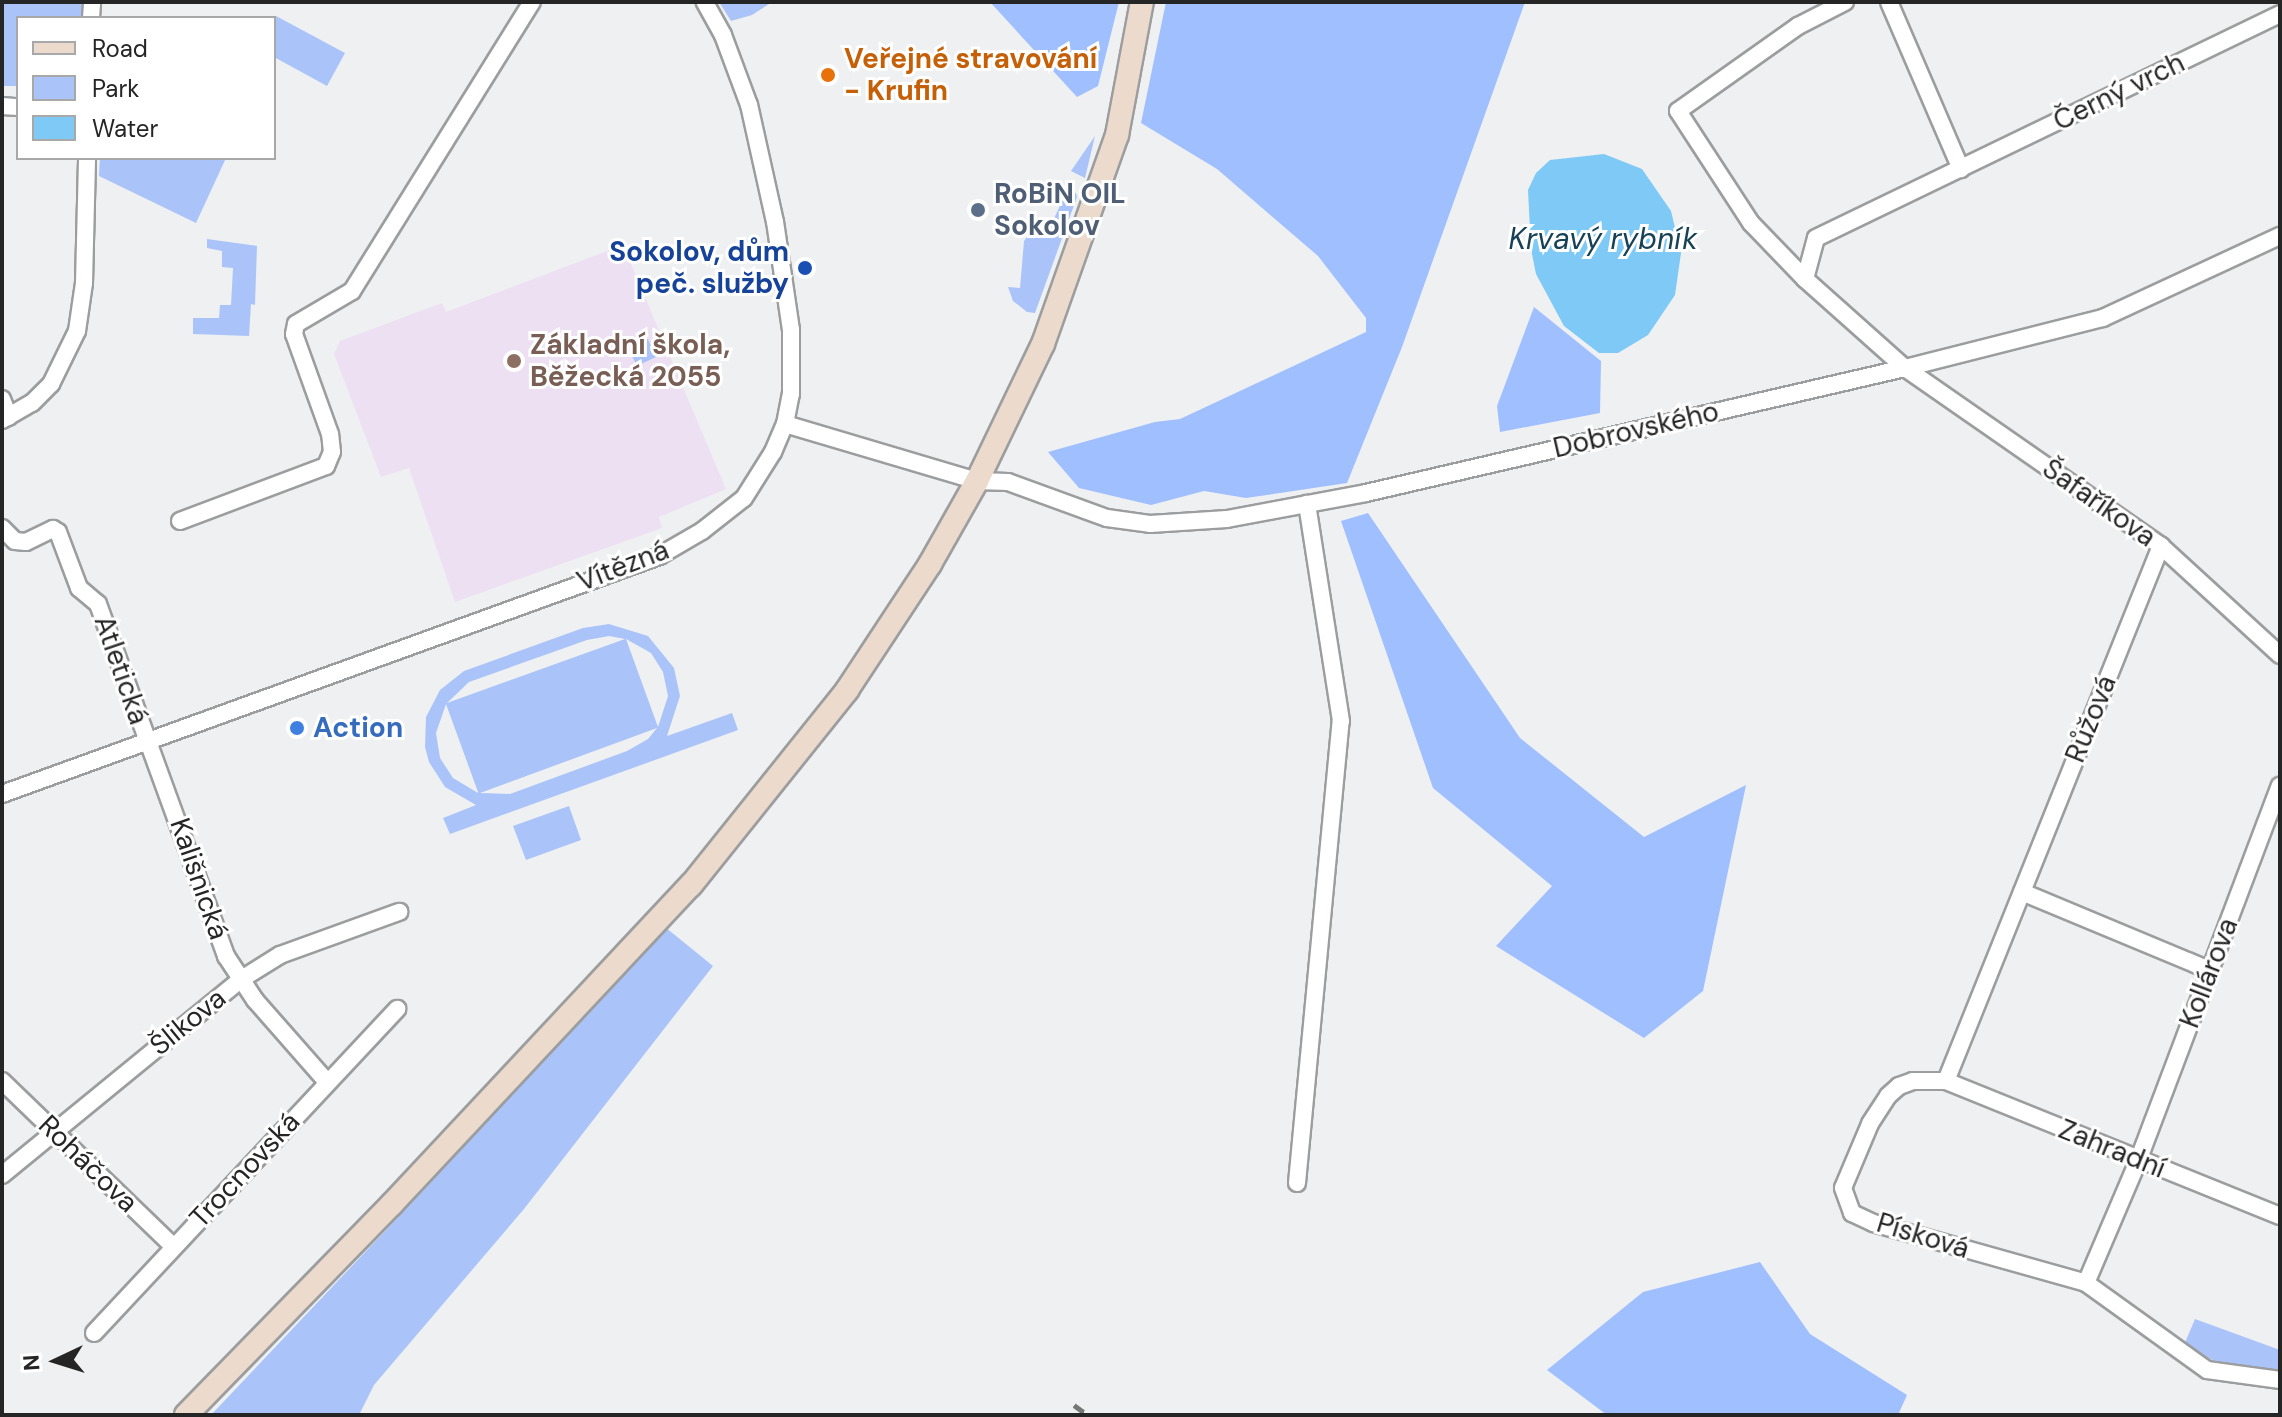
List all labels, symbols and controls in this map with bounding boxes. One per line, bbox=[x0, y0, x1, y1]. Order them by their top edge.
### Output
legend bbox=[16, 16, 276, 160]
text: Road bbox=[92, 33, 148, 64]
place label: Veřejné stravování - Krufin bbox=[844, 42, 1097, 108]
street label: Černý vrch bbox=[2048, 46, 2190, 138]
marker: Veřejné stravování - Krufin bbox=[819, 66, 837, 84]
text: Park bbox=[92, 73, 139, 104]
text: Water bbox=[92, 113, 158, 144]
place label: RoBiN OIL Sokolov bbox=[994, 177, 1126, 243]
marker: RoBiN OIL Sokolov bbox=[969, 201, 987, 219]
water label: Krvavý rybník bbox=[1508, 221, 1698, 257]
place label: Sokolov, dům peč. služby bbox=[609, 235, 789, 301]
marker: Sokolov, dům peč. služby bbox=[796, 259, 814, 277]
place label: Základní škola, Běžecká 2055 bbox=[530, 328, 730, 394]
marker: Základní škola, Běžecká 2055 bbox=[505, 352, 523, 370]
street label: Dobrovského bbox=[1550, 395, 1722, 465]
street label: Šafaříkova bbox=[2036, 452, 2162, 554]
street label: Vítězná bbox=[572, 533, 674, 599]
street label: Atletická bbox=[87, 611, 155, 729]
street label: Růžová bbox=[2058, 671, 2124, 767]
place label: Action bbox=[313, 711, 403, 745]
marker: Action bbox=[288, 719, 306, 737]
street label: Kališnická bbox=[163, 814, 235, 944]
street label: Kollárova bbox=[2173, 913, 2245, 1033]
street label: Šlikova bbox=[143, 981, 233, 1063]
street label: Trocnovská bbox=[183, 1105, 307, 1235]
street label: Roháčova bbox=[31, 1109, 145, 1219]
street label: Zahradní bbox=[2054, 1112, 2170, 1186]
street label: Písková bbox=[1873, 1206, 1973, 1266]
north arrow bbox=[16, 1321, 96, 1401]
text: N bbox=[17, 1354, 47, 1372]

